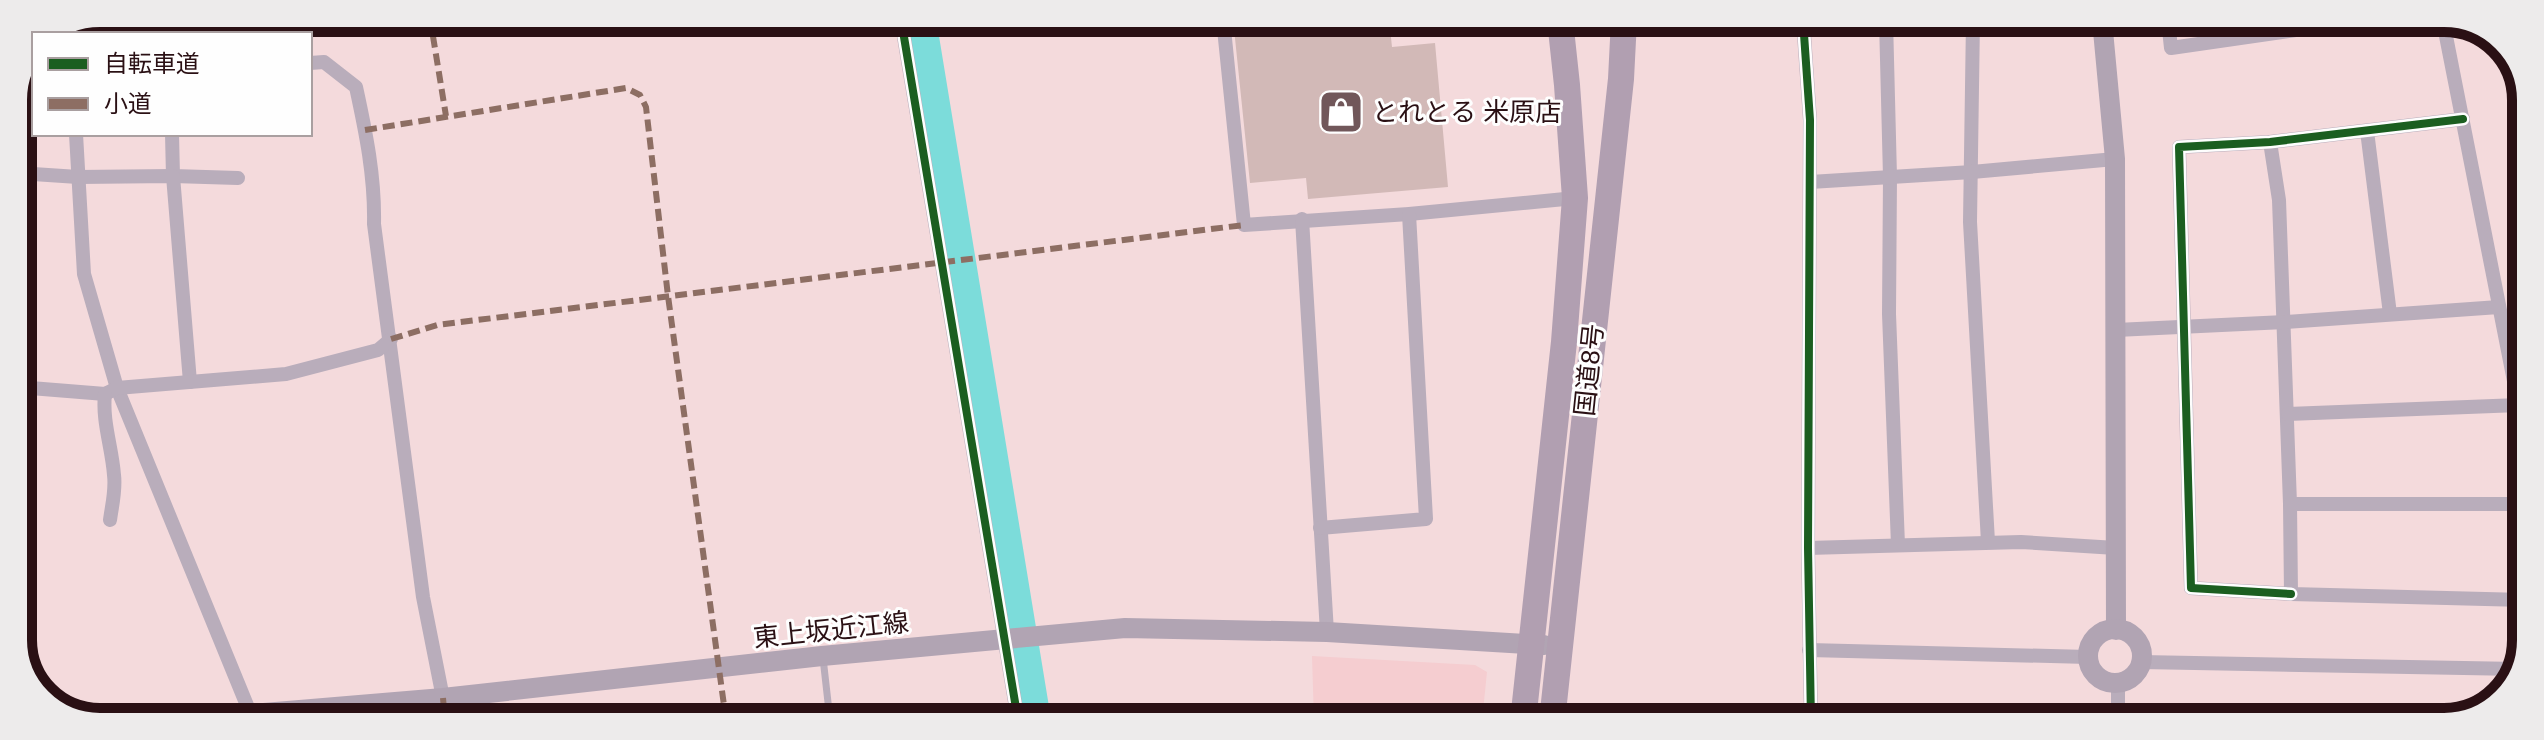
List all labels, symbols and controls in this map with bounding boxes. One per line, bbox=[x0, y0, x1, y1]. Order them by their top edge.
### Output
legend bbox=[32, 32, 312, 136]
text: 自転車道 bbox=[104, 50, 200, 77]
shop icon: とれとる 米原店 bbox=[1317, 88, 1365, 136]
text: 小道 bbox=[104, 90, 152, 117]
place label: とれとる 米原店 bbox=[1372, 97, 1561, 127]
street label: 国道8号 bbox=[1569, 322, 1609, 418]
street label: 東上坂近江線 bbox=[752, 607, 910, 653]

